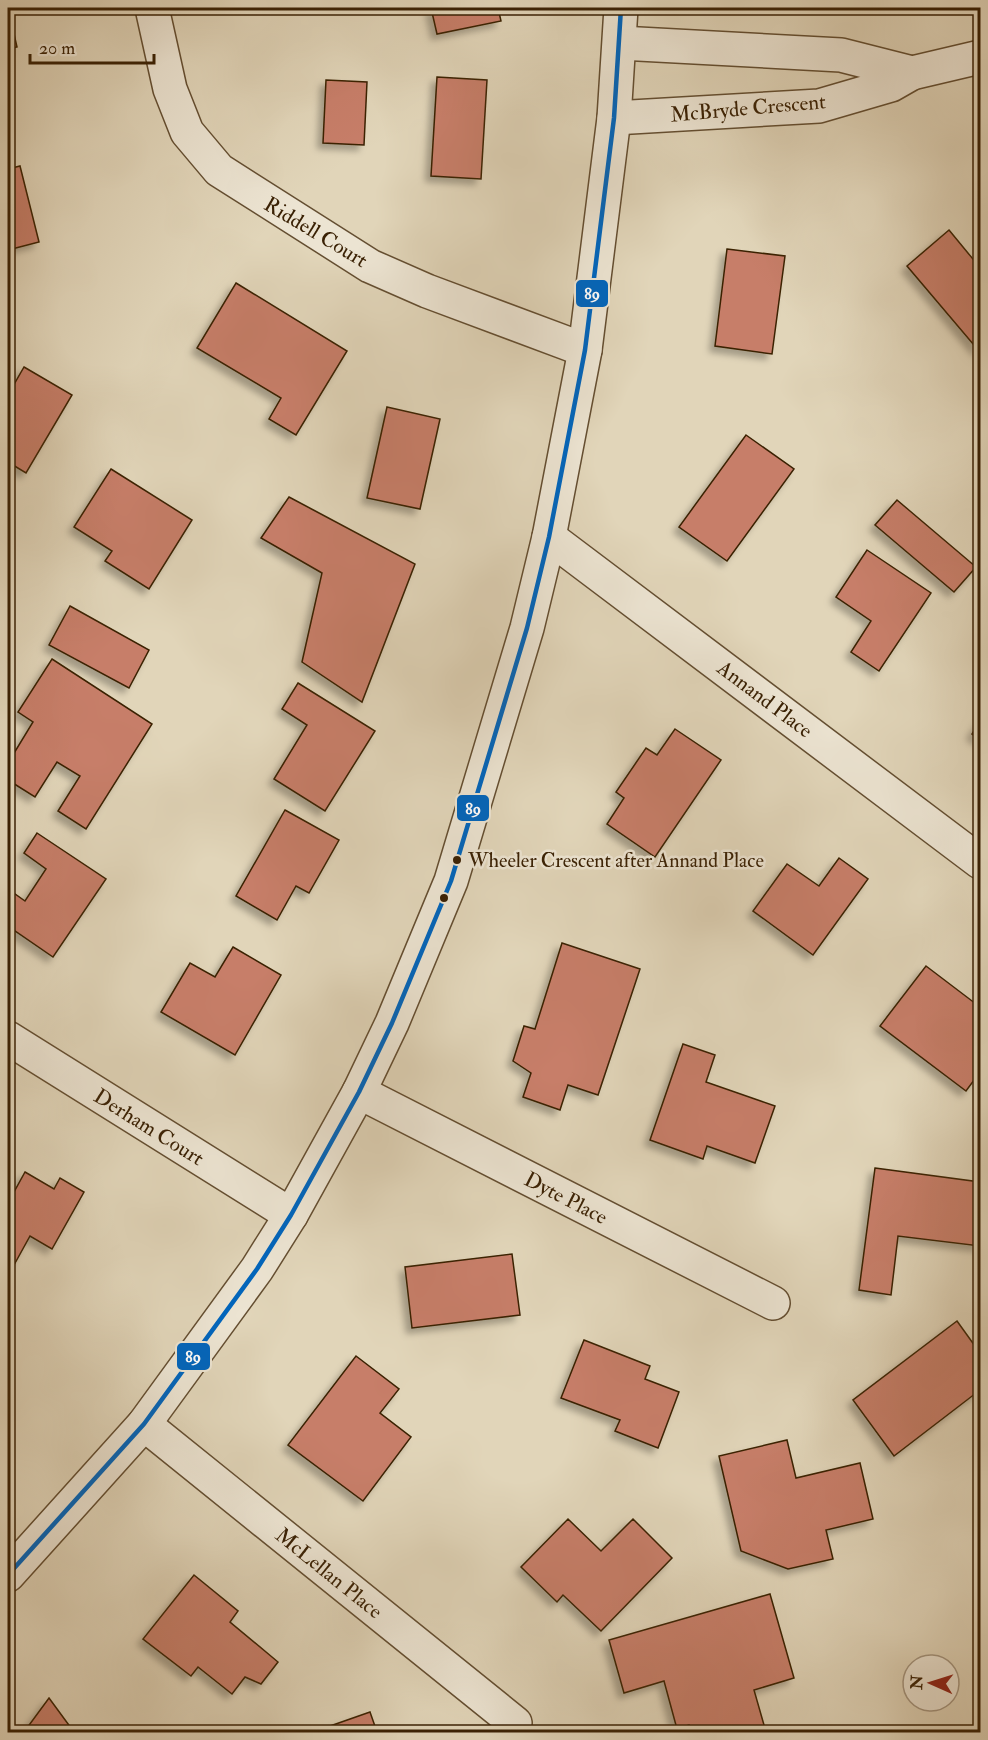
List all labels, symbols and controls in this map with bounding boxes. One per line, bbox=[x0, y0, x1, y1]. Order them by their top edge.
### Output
scale bar bbox=[30, 27, 154, 65]
text: 20 m bbox=[39, 37, 75, 60]
street label: McBryde Crescent bbox=[669, 88, 827, 129]
street label: Riddell Court bbox=[259, 191, 373, 274]
line badge: 89 bbox=[575, 279, 609, 308]
text: 89 bbox=[584, 284, 600, 304]
street label: Annand Place bbox=[711, 654, 818, 744]
line badge: 89 bbox=[456, 794, 490, 822]
text: 89 bbox=[465, 799, 481, 819]
place label: Wheeler Crescent after Annand Place bbox=[467, 848, 764, 873]
marker: Wheeler Crescent after Annand Place bbox=[451, 854, 463, 866]
unlabelled marker bbox=[438, 892, 450, 904]
street label: Derham Court bbox=[89, 1083, 209, 1172]
street label: Dyte Place bbox=[520, 1166, 612, 1231]
line badge: 89 bbox=[176, 1342, 211, 1371]
text: 89 bbox=[185, 1347, 201, 1367]
street label: McLellan Place bbox=[270, 1522, 388, 1625]
north arrow bbox=[901, 1653, 961, 1713]
text: N bbox=[907, 1674, 927, 1691]

